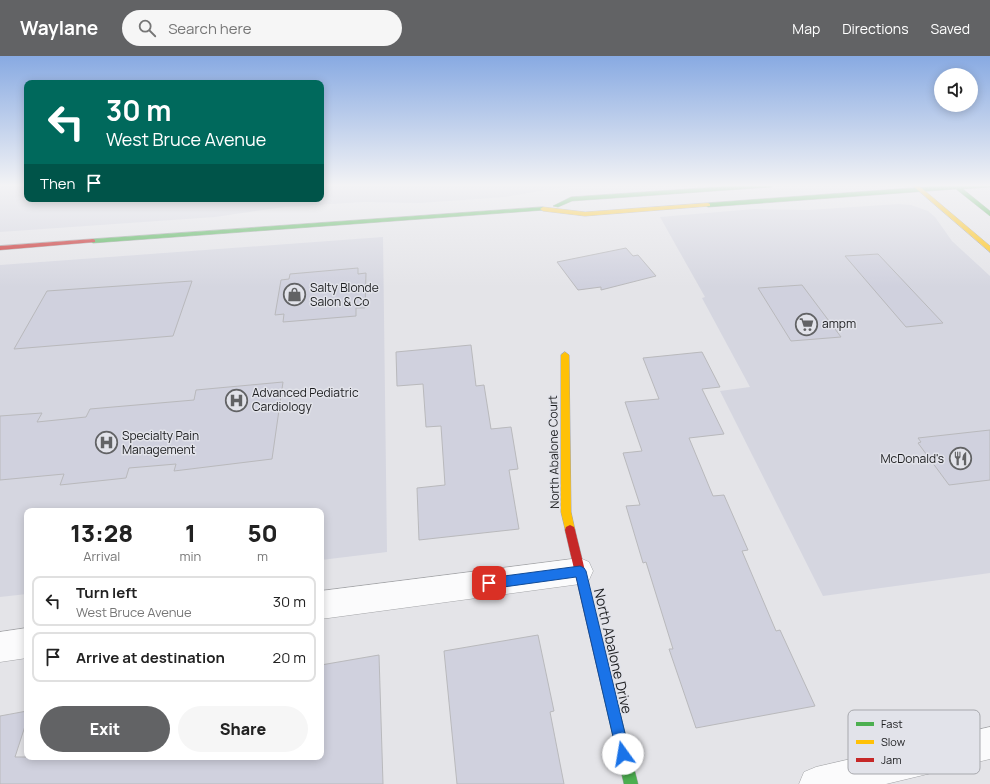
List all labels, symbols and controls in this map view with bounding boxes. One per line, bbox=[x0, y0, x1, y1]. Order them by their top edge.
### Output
search box bbox=[122, 10, 402, 46]
text: Waylane bbox=[20, 15, 98, 41]
icon: search bbox=[136, 17, 158, 39]
text: Search here bbox=[168, 18, 252, 39]
text: Map bbox=[792, 19, 820, 38]
text: Directions bbox=[842, 19, 909, 38]
text: Saved bbox=[931, 19, 970, 38]
map controls bbox=[934, 68, 978, 112]
button: sound bbox=[934, 68, 978, 112]
text: 30 m bbox=[106, 91, 171, 129]
icon: left bbox=[40, 96, 92, 148]
text: West Bruce Avenue bbox=[106, 127, 266, 151]
icon: arrive bbox=[83, 172, 105, 194]
text: Then bbox=[40, 173, 75, 194]
place label: Salty Blonde Salon & Co bbox=[310, 279, 379, 310]
shop icon: Salty Blonde Salon & Co bbox=[281, 282, 307, 308]
supermarket icon: ampm bbox=[793, 311, 819, 337]
place label: ampm bbox=[822, 315, 856, 332]
place label: Advanced Pediatric Cardiology bbox=[252, 384, 359, 415]
hospital icon: Advanced Pediatric Cardiology bbox=[223, 387, 249, 413]
street label: North Abalone Court bbox=[544, 395, 563, 509]
place label: Specialty Pain Management bbox=[122, 427, 199, 458]
hospital icon: Specialty Pain Management bbox=[94, 430, 120, 456]
restaurant icon: McDonald's bbox=[947, 446, 973, 472]
place label: McDonald's bbox=[881, 450, 944, 467]
text: 13:28 bbox=[70, 516, 133, 549]
text: 1 bbox=[185, 516, 196, 549]
text: 50 bbox=[247, 516, 278, 549]
text: Arrival bbox=[83, 547, 120, 565]
text: min bbox=[179, 547, 201, 565]
text: m bbox=[257, 547, 268, 565]
pin bbox=[472, 566, 506, 600]
icon: arrive bbox=[478, 572, 500, 594]
text: Turn left bbox=[76, 582, 138, 603]
street label: North Abalone Drive bbox=[590, 586, 637, 715]
icon: left bbox=[42, 590, 64, 612]
text: 30 m bbox=[273, 591, 306, 612]
text: West Bruce Avenue bbox=[76, 603, 192, 621]
icon: arrive bbox=[42, 646, 64, 668]
text: Arrive at destination bbox=[76, 647, 225, 668]
text: 20 m bbox=[273, 647, 306, 668]
button: Exit bbox=[40, 706, 170, 752]
button: Share bbox=[178, 706, 308, 752]
legend bbox=[848, 710, 980, 774]
text: Fast bbox=[881, 716, 903, 731]
position arrow bbox=[602, 733, 644, 775]
text: Slow bbox=[881, 734, 906, 749]
text: Jam bbox=[881, 752, 902, 767]

